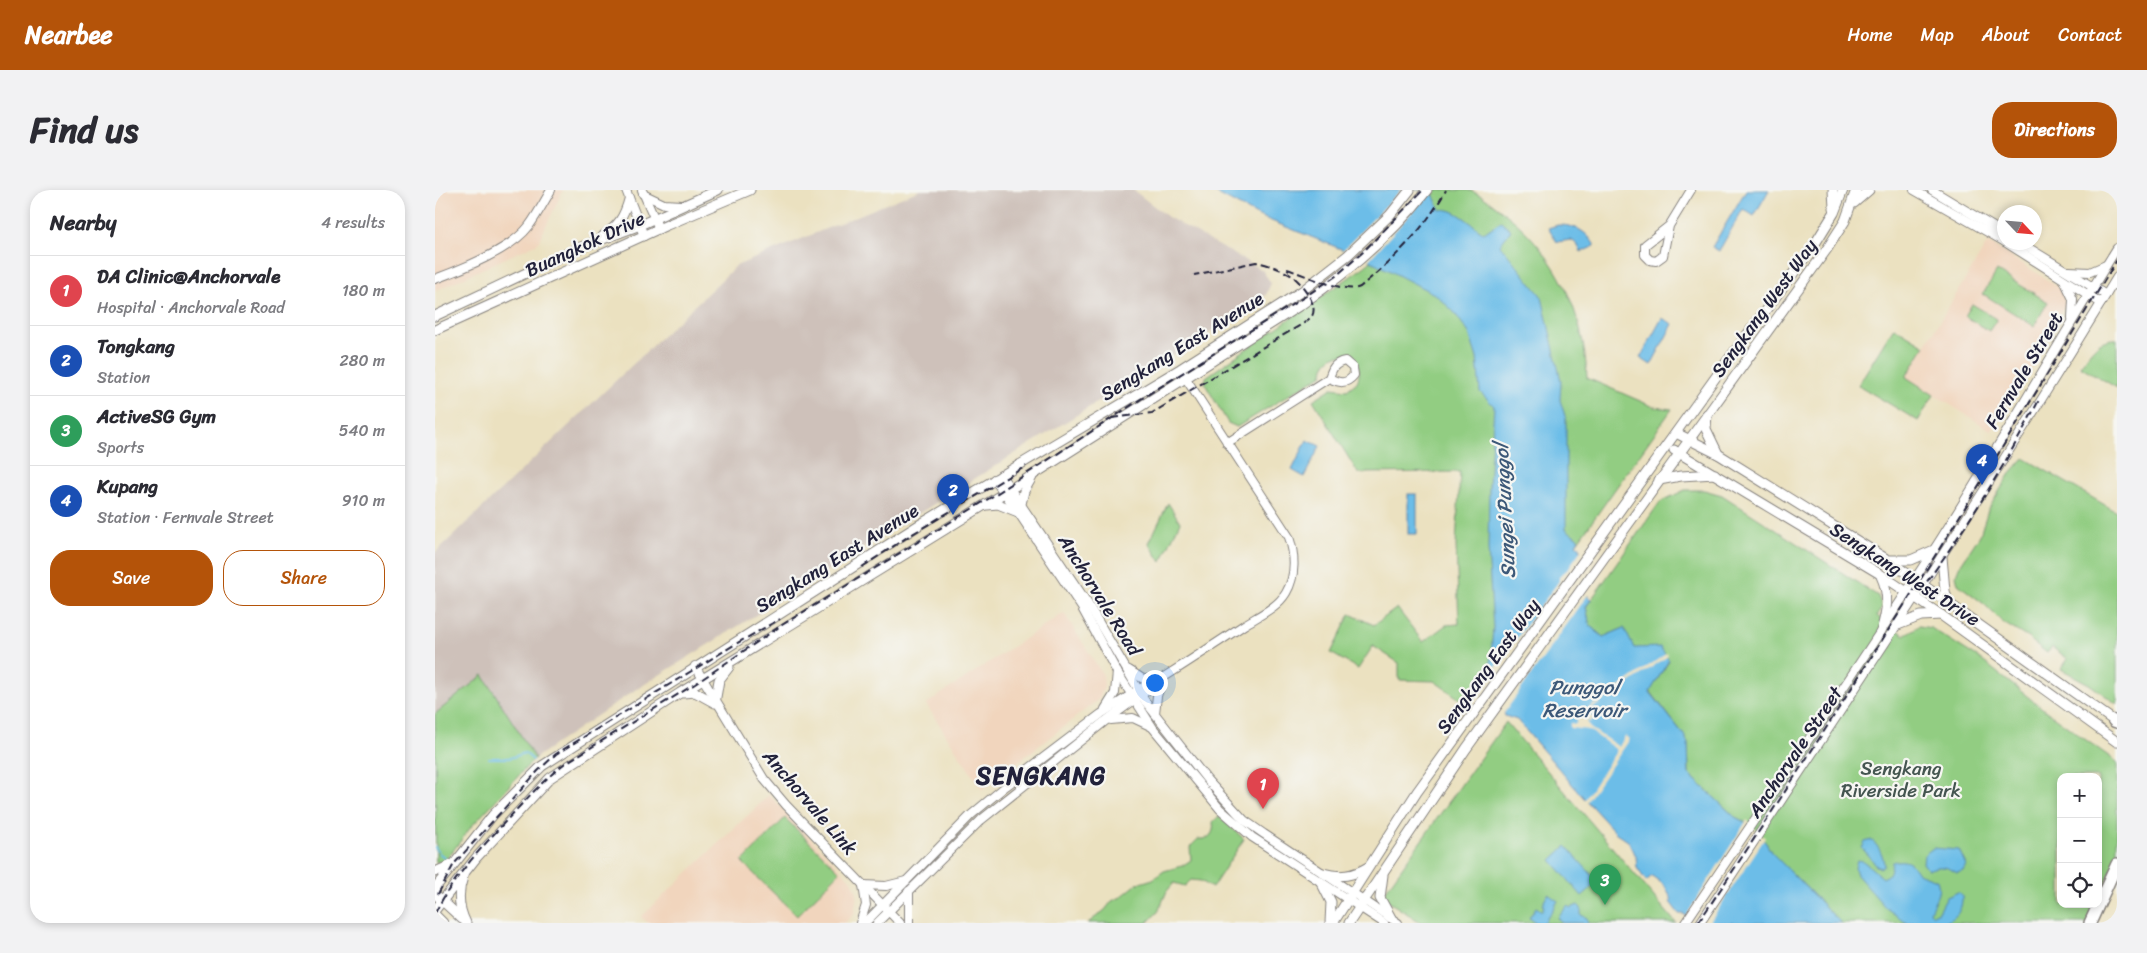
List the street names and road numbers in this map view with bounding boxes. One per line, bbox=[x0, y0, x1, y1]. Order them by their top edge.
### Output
street label: Buangkok Drive bbox=[520, 202, 651, 286]
street label: Sengkang West Way bbox=[1702, 231, 1826, 384]
street label: Sengkang East Avenue bbox=[1094, 282, 1270, 410]
street label: Fernvale Street bbox=[1976, 305, 2072, 435]
street label: Sengkang East Avenue bbox=[749, 494, 925, 622]
street label: Sengkang West Drive bbox=[1823, 513, 1987, 635]
street label: Anchorvale Road bbox=[1049, 527, 1152, 664]
street label: Sengkang East Way bbox=[1427, 591, 1549, 741]
street label: Anchorvale Street bbox=[1738, 678, 1852, 825]
street label: Anchorvale Link bbox=[754, 741, 866, 863]

